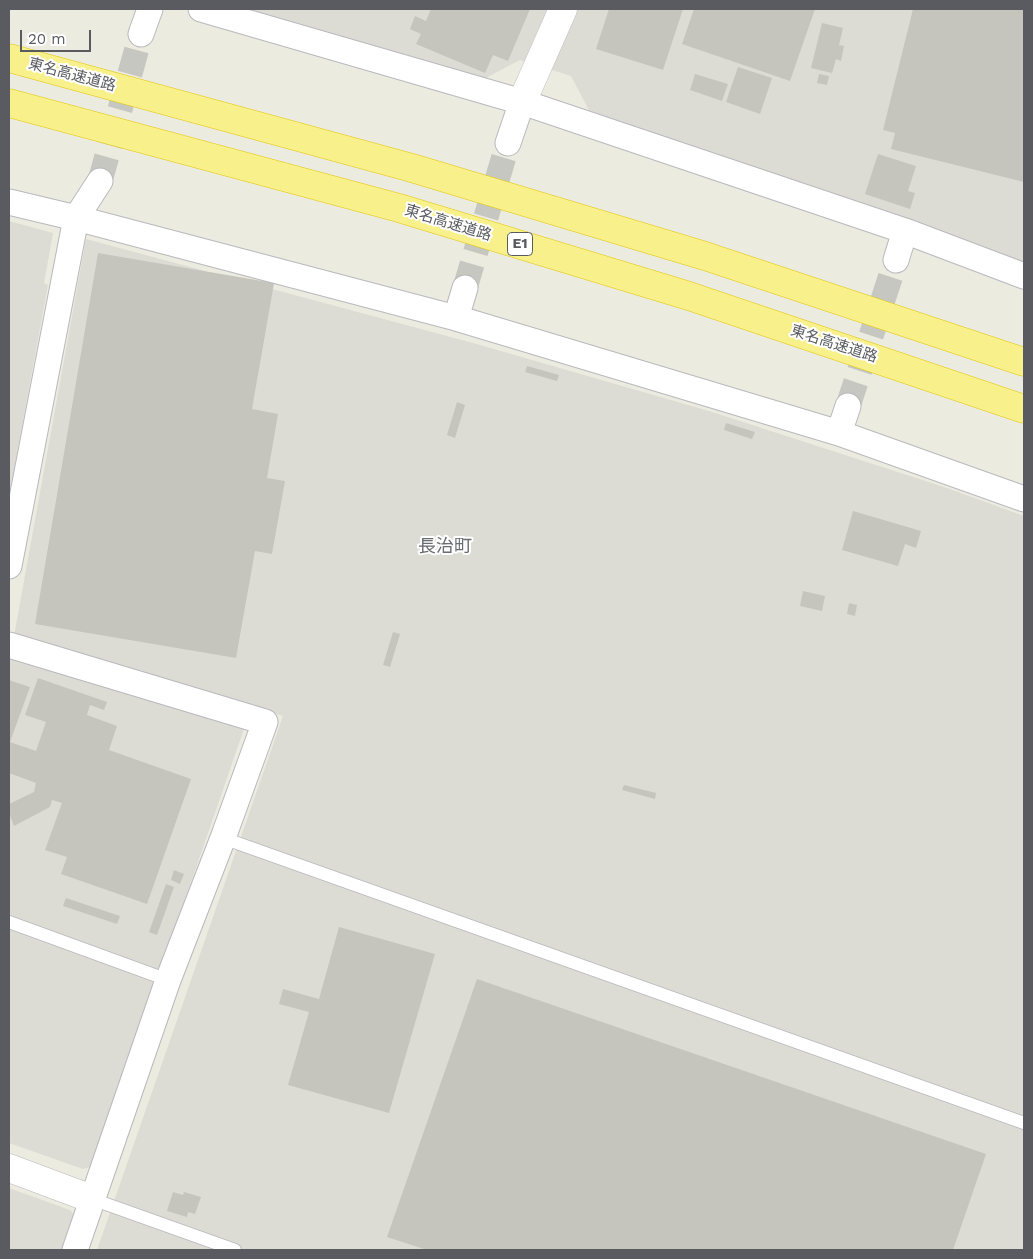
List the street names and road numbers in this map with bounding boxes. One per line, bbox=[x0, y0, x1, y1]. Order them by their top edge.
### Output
street label: 東名高速道路 bbox=[26, 55, 118, 95]
street label: 東名高速道路 bbox=[402, 201, 494, 245]
road number: E1 bbox=[508, 232, 532, 255]
street label: 東名高速道路 bbox=[788, 322, 880, 366]

